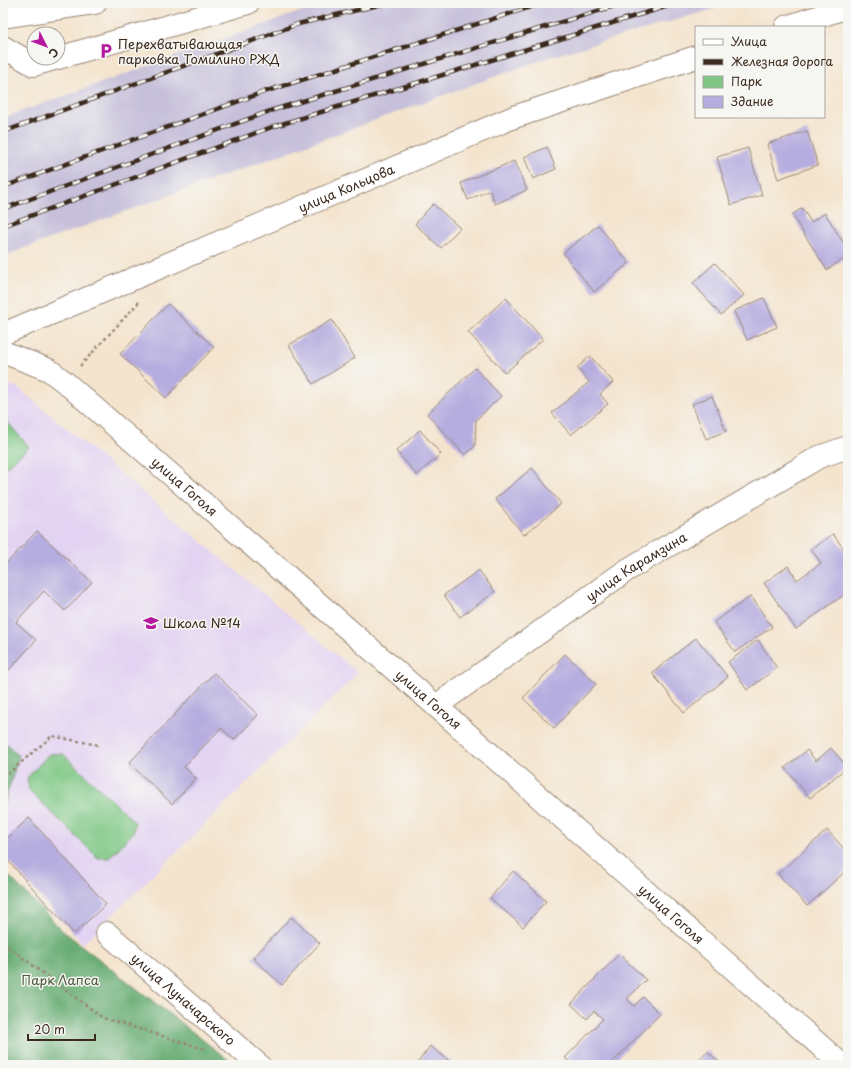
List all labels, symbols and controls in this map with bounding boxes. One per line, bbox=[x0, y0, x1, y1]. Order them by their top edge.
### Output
north arrow bbox=[26, 26, 66, 66]
legend bbox=[695, 26, 825, 118]
text: Улица bbox=[731, 32, 767, 50]
place label: Перехватывающая парковка Томилино РЖД bbox=[118, 34, 280, 68]
parking icon: Перехватывающая парковка Томилино РЖД bbox=[97, 42, 115, 60]
text: С bbox=[45, 44, 63, 62]
text: Железная дорога bbox=[731, 52, 834, 70]
text: Парк bbox=[731, 72, 763, 90]
text: Здание bbox=[731, 92, 773, 110]
street label: улица Кольцова bbox=[295, 159, 398, 217]
street label: улица Гоголя bbox=[148, 452, 222, 520]
street label: улица Карамзина bbox=[581, 527, 691, 606]
place label: Школа №14 bbox=[163, 613, 241, 632]
school or university icon: Школа №14 bbox=[142, 614, 160, 632]
street label: улица Гоголя bbox=[392, 665, 466, 733]
street label: улица Гоголя bbox=[635, 879, 709, 948]
street label: улица Луначарского bbox=[127, 948, 240, 1049]
park label: Парк Лапса bbox=[21, 970, 100, 989]
scale bar bbox=[28, 1016, 95, 1042]
text: 20 m bbox=[34, 1020, 65, 1038]

